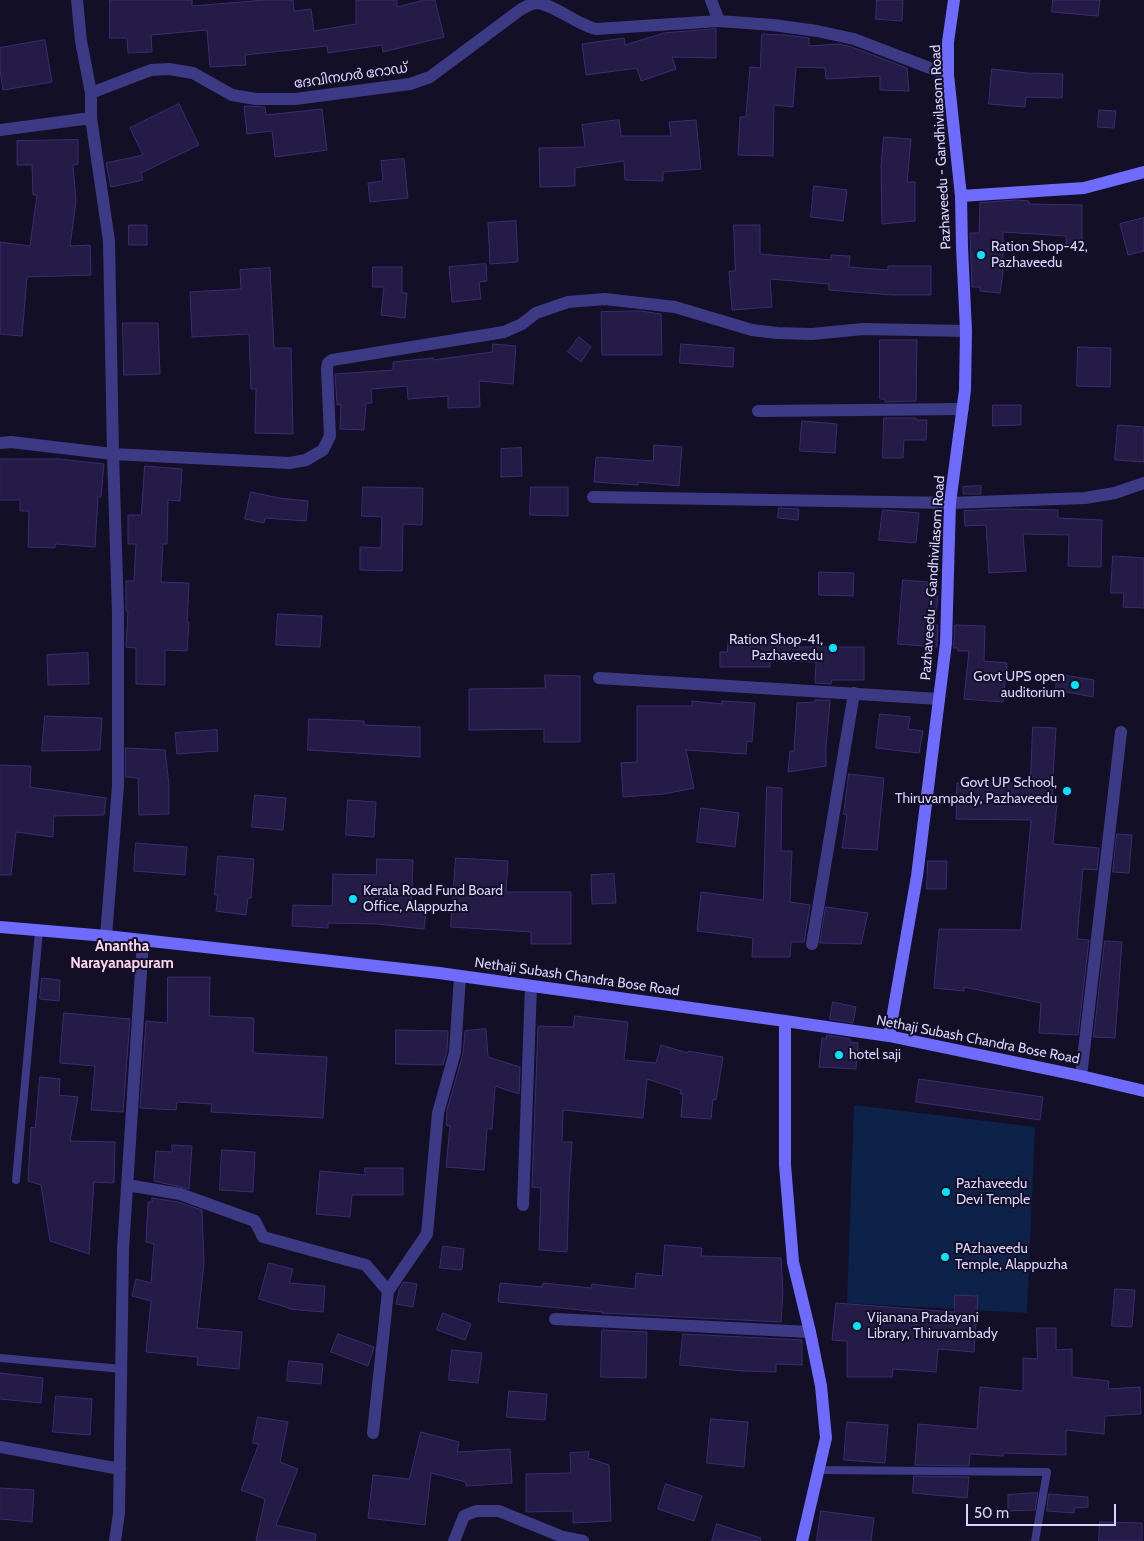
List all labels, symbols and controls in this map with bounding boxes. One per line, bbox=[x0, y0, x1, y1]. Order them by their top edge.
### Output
street label: Pazhaveedu - Gandhivilasom Road bbox=[927, 44, 955, 250]
street label: ദേവിനഗർ റോഡ് bbox=[293, 60, 409, 92]
place label: Ration Shop-42, Pazhaveedu bbox=[991, 239, 1088, 272]
marker: Ration Shop-42, Pazhaveedu bbox=[975, 249, 987, 261]
street label: Pazhaveedu - Gandhivilasom Road bbox=[917, 475, 949, 681]
place label: Ration Shop-41, Pazhaveedu bbox=[729, 632, 823, 664]
marker: Ration Shop-41, Pazhaveedu bbox=[827, 642, 839, 654]
place label: Govt UPS open auditorium bbox=[973, 669, 1065, 702]
marker: Govt UPS open auditorium bbox=[1069, 679, 1081, 691]
place label: Govt UP School, Thiruvampady, Pazhaveedu bbox=[895, 775, 1057, 808]
marker: Govt UP School, Thiruvampady, Pazhaveedu bbox=[1061, 785, 1073, 797]
place label: Kerala Road Fund Board Office, Alappuzha bbox=[363, 883, 503, 916]
marker: Kerala Road Fund Board Office, Alappuzha bbox=[347, 893, 359, 905]
district label: Anantha Narayanapuram bbox=[70, 938, 174, 973]
street label: Nethaji Subash Chandra Bose Road bbox=[474, 954, 680, 1000]
street label: Nethaji Subash Chandra Bose Road bbox=[875, 1012, 1081, 1068]
place label: hotel saji bbox=[849, 1047, 901, 1063]
marker: hotel saji bbox=[833, 1049, 845, 1061]
place label: Pazhaveedu Devi Temple bbox=[956, 1176, 1030, 1208]
marker: Pazhaveedu Devi Temple bbox=[940, 1186, 952, 1198]
place label: PAzhaveedu Temple, Alappuzha bbox=[955, 1241, 1068, 1274]
marker: PAzhaveedu Temple, Alappuzha bbox=[939, 1251, 951, 1263]
place label: Vijanana Pradayani Library, Thiruvambady bbox=[867, 1310, 998, 1342]
marker: Vijanana Pradayani Library, Thiruvambady bbox=[851, 1320, 863, 1332]
scale bar bbox=[969, 1494, 1119, 1526]
text: 50 m bbox=[974, 1504, 1009, 1522]

